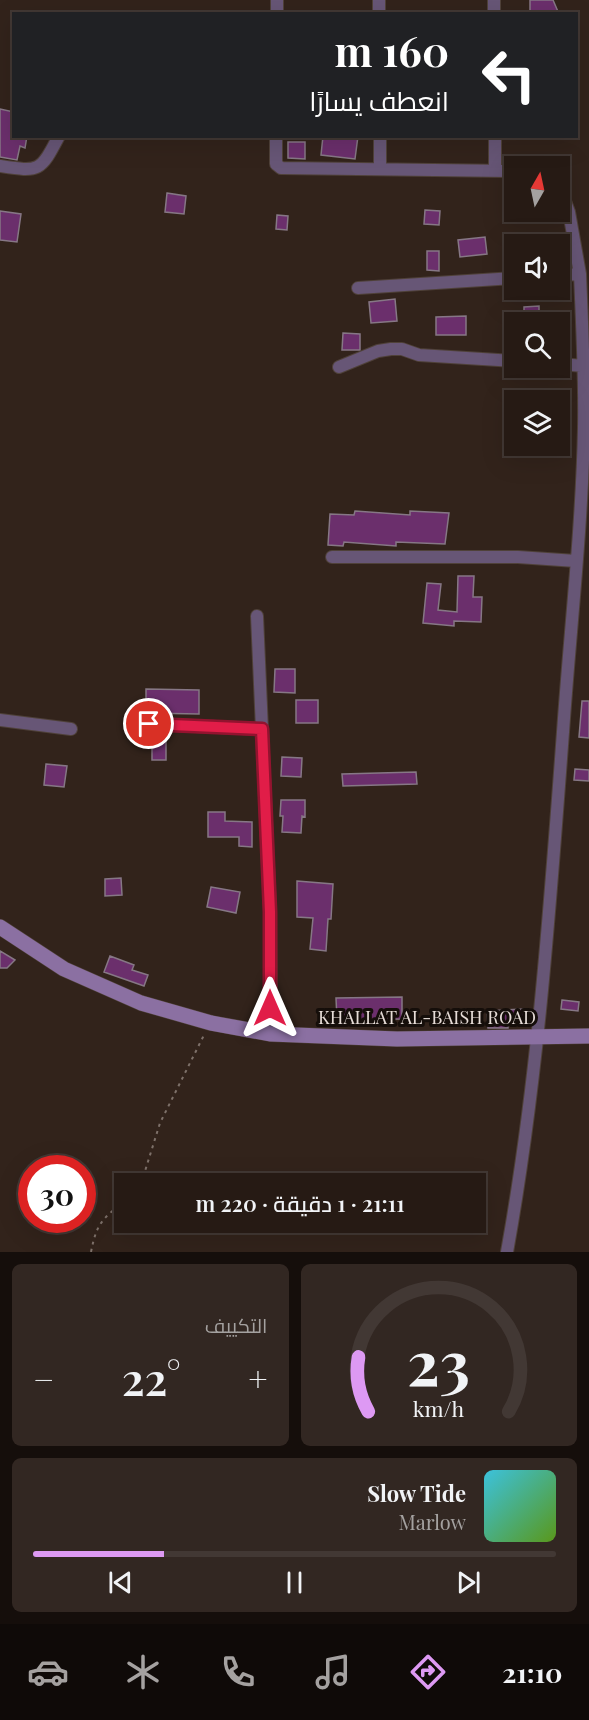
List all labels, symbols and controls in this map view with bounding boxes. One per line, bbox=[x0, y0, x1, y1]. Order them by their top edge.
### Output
text: 160 m bbox=[334, 22, 449, 78]
icon: left bbox=[470, 36, 548, 114]
text: انعطف يسارًا bbox=[309, 82, 449, 118]
north arrow bbox=[504, 156, 570, 222]
map controls bbox=[504, 156, 570, 456]
button: sound bbox=[504, 234, 570, 300]
button: search bbox=[504, 312, 570, 378]
button: layers bbox=[504, 390, 570, 456]
pin bbox=[123, 698, 174, 749]
icon: arrive bbox=[132, 707, 165, 740]
position arrow bbox=[238, 976, 302, 1040]
street label: KHALLAT AL-BAISH ROAD bbox=[318, 1005, 536, 1029]
speed limit sign: 30 bbox=[18, 1155, 96, 1233]
text: 21:11 · 1 دقيقة · 220 m bbox=[195, 1188, 405, 1218]
text: التكييف bbox=[205, 1311, 268, 1338]
text: 23 bbox=[407, 1318, 470, 1402]
text: 22° bbox=[122, 1347, 181, 1407]
text: − bbox=[33, 1356, 54, 1400]
text: + bbox=[248, 1356, 268, 1400]
text: km/h bbox=[413, 1394, 465, 1422]
text: Slow Tide bbox=[367, 1478, 466, 1508]
text: Marlow bbox=[398, 1508, 466, 1535]
icon: previous bbox=[104, 1566, 137, 1599]
icon: pause bbox=[278, 1566, 311, 1599]
icon: next bbox=[452, 1566, 485, 1599]
icon: car bbox=[27, 1651, 69, 1693]
icon: climate bbox=[122, 1651, 164, 1693]
icon: phone bbox=[217, 1651, 259, 1693]
icon: music bbox=[312, 1651, 354, 1693]
icon: directions bbox=[407, 1651, 449, 1693]
text: 21:10 bbox=[502, 1654, 562, 1690]

